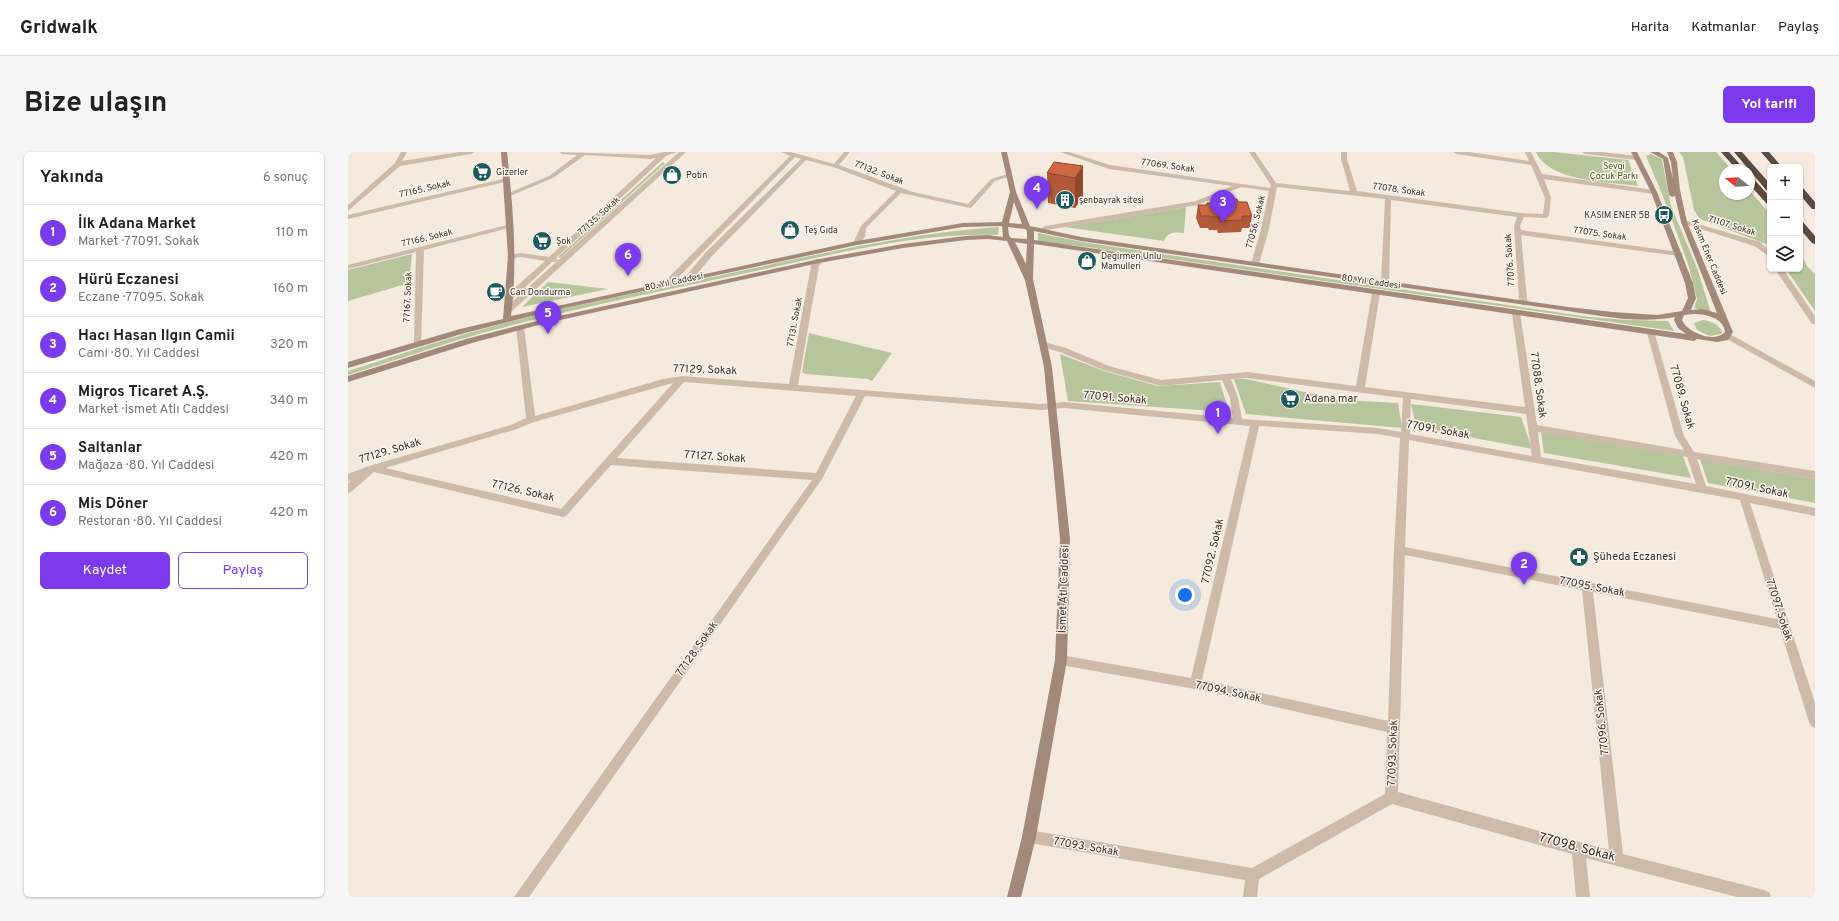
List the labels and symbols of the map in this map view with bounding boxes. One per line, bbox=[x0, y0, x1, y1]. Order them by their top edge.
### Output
street label: 77069. Sokak bbox=[1140, 157, 1196, 175]
street label: 77132. Sokak bbox=[853, 158, 906, 188]
supermarket icon: Gizerler bbox=[471, 161, 493, 183]
park label: Sevgi Çocuk Parkı bbox=[1590, 161, 1638, 182]
shop icon: Potin bbox=[661, 164, 683, 186]
north arrow bbox=[1719, 164, 1755, 200]
place label: Gizerler bbox=[496, 167, 529, 178]
place label: Potin bbox=[686, 170, 707, 181]
pin: 4 bbox=[1024, 176, 1050, 209]
street label: 77165. Sokak bbox=[398, 178, 452, 200]
street label: 77078. Sokak bbox=[1372, 181, 1426, 199]
building icon: şenbayrak sitesi bbox=[1054, 189, 1076, 211]
pin: 3 bbox=[1210, 190, 1236, 223]
street label: 77135. Sokak bbox=[576, 194, 622, 238]
street label: 77056. Sokak bbox=[1244, 194, 1268, 250]
place label: şenbayrak sitesi bbox=[1079, 195, 1144, 206]
bus stop icon: KASIM ENER 5B bbox=[1653, 204, 1675, 226]
place label: KASIM ENER 5B bbox=[1584, 210, 1650, 221]
street label: 71107. Sokak bbox=[1707, 214, 1757, 239]
street label: Kasım Ener Caddesi bbox=[1689, 218, 1729, 296]
shop icon: Teş Gıda bbox=[779, 219, 801, 241]
place label: Teş Gıda bbox=[804, 225, 838, 236]
street label: 77075. Sokak bbox=[1573, 225, 1628, 243]
street label: 77166. Sokak bbox=[400, 226, 454, 250]
supermarket icon: Şok bbox=[531, 230, 553, 252]
street label: 77076. Sokak bbox=[1503, 233, 1517, 287]
place label: Şok bbox=[556, 236, 571, 247]
pin: 6 bbox=[615, 243, 641, 276]
shop icon: Degirmen Unlu Mamulleri bbox=[1076, 250, 1098, 272]
place label: Degirmen Unlu Mamulleri bbox=[1101, 251, 1161, 272]
street label: 80. Yıl Caddesi bbox=[644, 270, 704, 294]
street label: 77167. Sokak bbox=[402, 271, 414, 323]
street label: 80. Yıl Caddesi bbox=[1341, 272, 1401, 292]
cafe icon: Can Dondurma bbox=[485, 281, 507, 303]
place label: Can Dondurma bbox=[510, 287, 570, 298]
street label: 77131. Sokak bbox=[785, 296, 805, 348]
pin: 5 bbox=[535, 301, 561, 334]
street label: 77088. Sokak bbox=[1526, 351, 1550, 419]
street label: 77129. Sokak bbox=[673, 362, 738, 378]
street label: 77089. Sokak bbox=[1666, 363, 1698, 431]
street label: 77091. Sokak bbox=[1083, 388, 1148, 408]
supermarket icon: Adana mar bbox=[1279, 388, 1301, 410]
place label: Adana mar bbox=[1304, 392, 1358, 406]
pin: 1 bbox=[1205, 401, 1231, 434]
street label: 77091. Sokak bbox=[1405, 418, 1471, 442]
street label: 77129. Sokak bbox=[357, 435, 423, 467]
street label: 77127. Sokak bbox=[683, 448, 747, 466]
street label: 77091. Sokak bbox=[1724, 474, 1790, 502]
street label: 77126. Sokak bbox=[490, 477, 556, 505]
street label: 77092. Sokak bbox=[1199, 517, 1227, 585]
street label: İsmet Atlı Caddesi bbox=[1054, 545, 1073, 633]
pharmacy icon: Şüheda Eczanesi bbox=[1568, 546, 1590, 568]
place label: Şüheda Eczanesi bbox=[1593, 550, 1676, 564]
pin: 2 bbox=[1511, 552, 1537, 585]
street label: 77095. Sokak bbox=[1558, 574, 1626, 600]
street label: 77097. Sokak bbox=[1762, 577, 1796, 643]
your location bbox=[1175, 585, 1195, 605]
street label: 77128. Sokak bbox=[673, 619, 721, 679]
street label: 77094. Sokak bbox=[1194, 678, 1262, 706]
street label: 77096. Sokak bbox=[1592, 688, 1612, 756]
street label: 77093. Sokak bbox=[1385, 719, 1401, 786]
street label: 77098. Sokak bbox=[1537, 830, 1617, 866]
street label: 77093. Sokak bbox=[1052, 834, 1120, 860]

